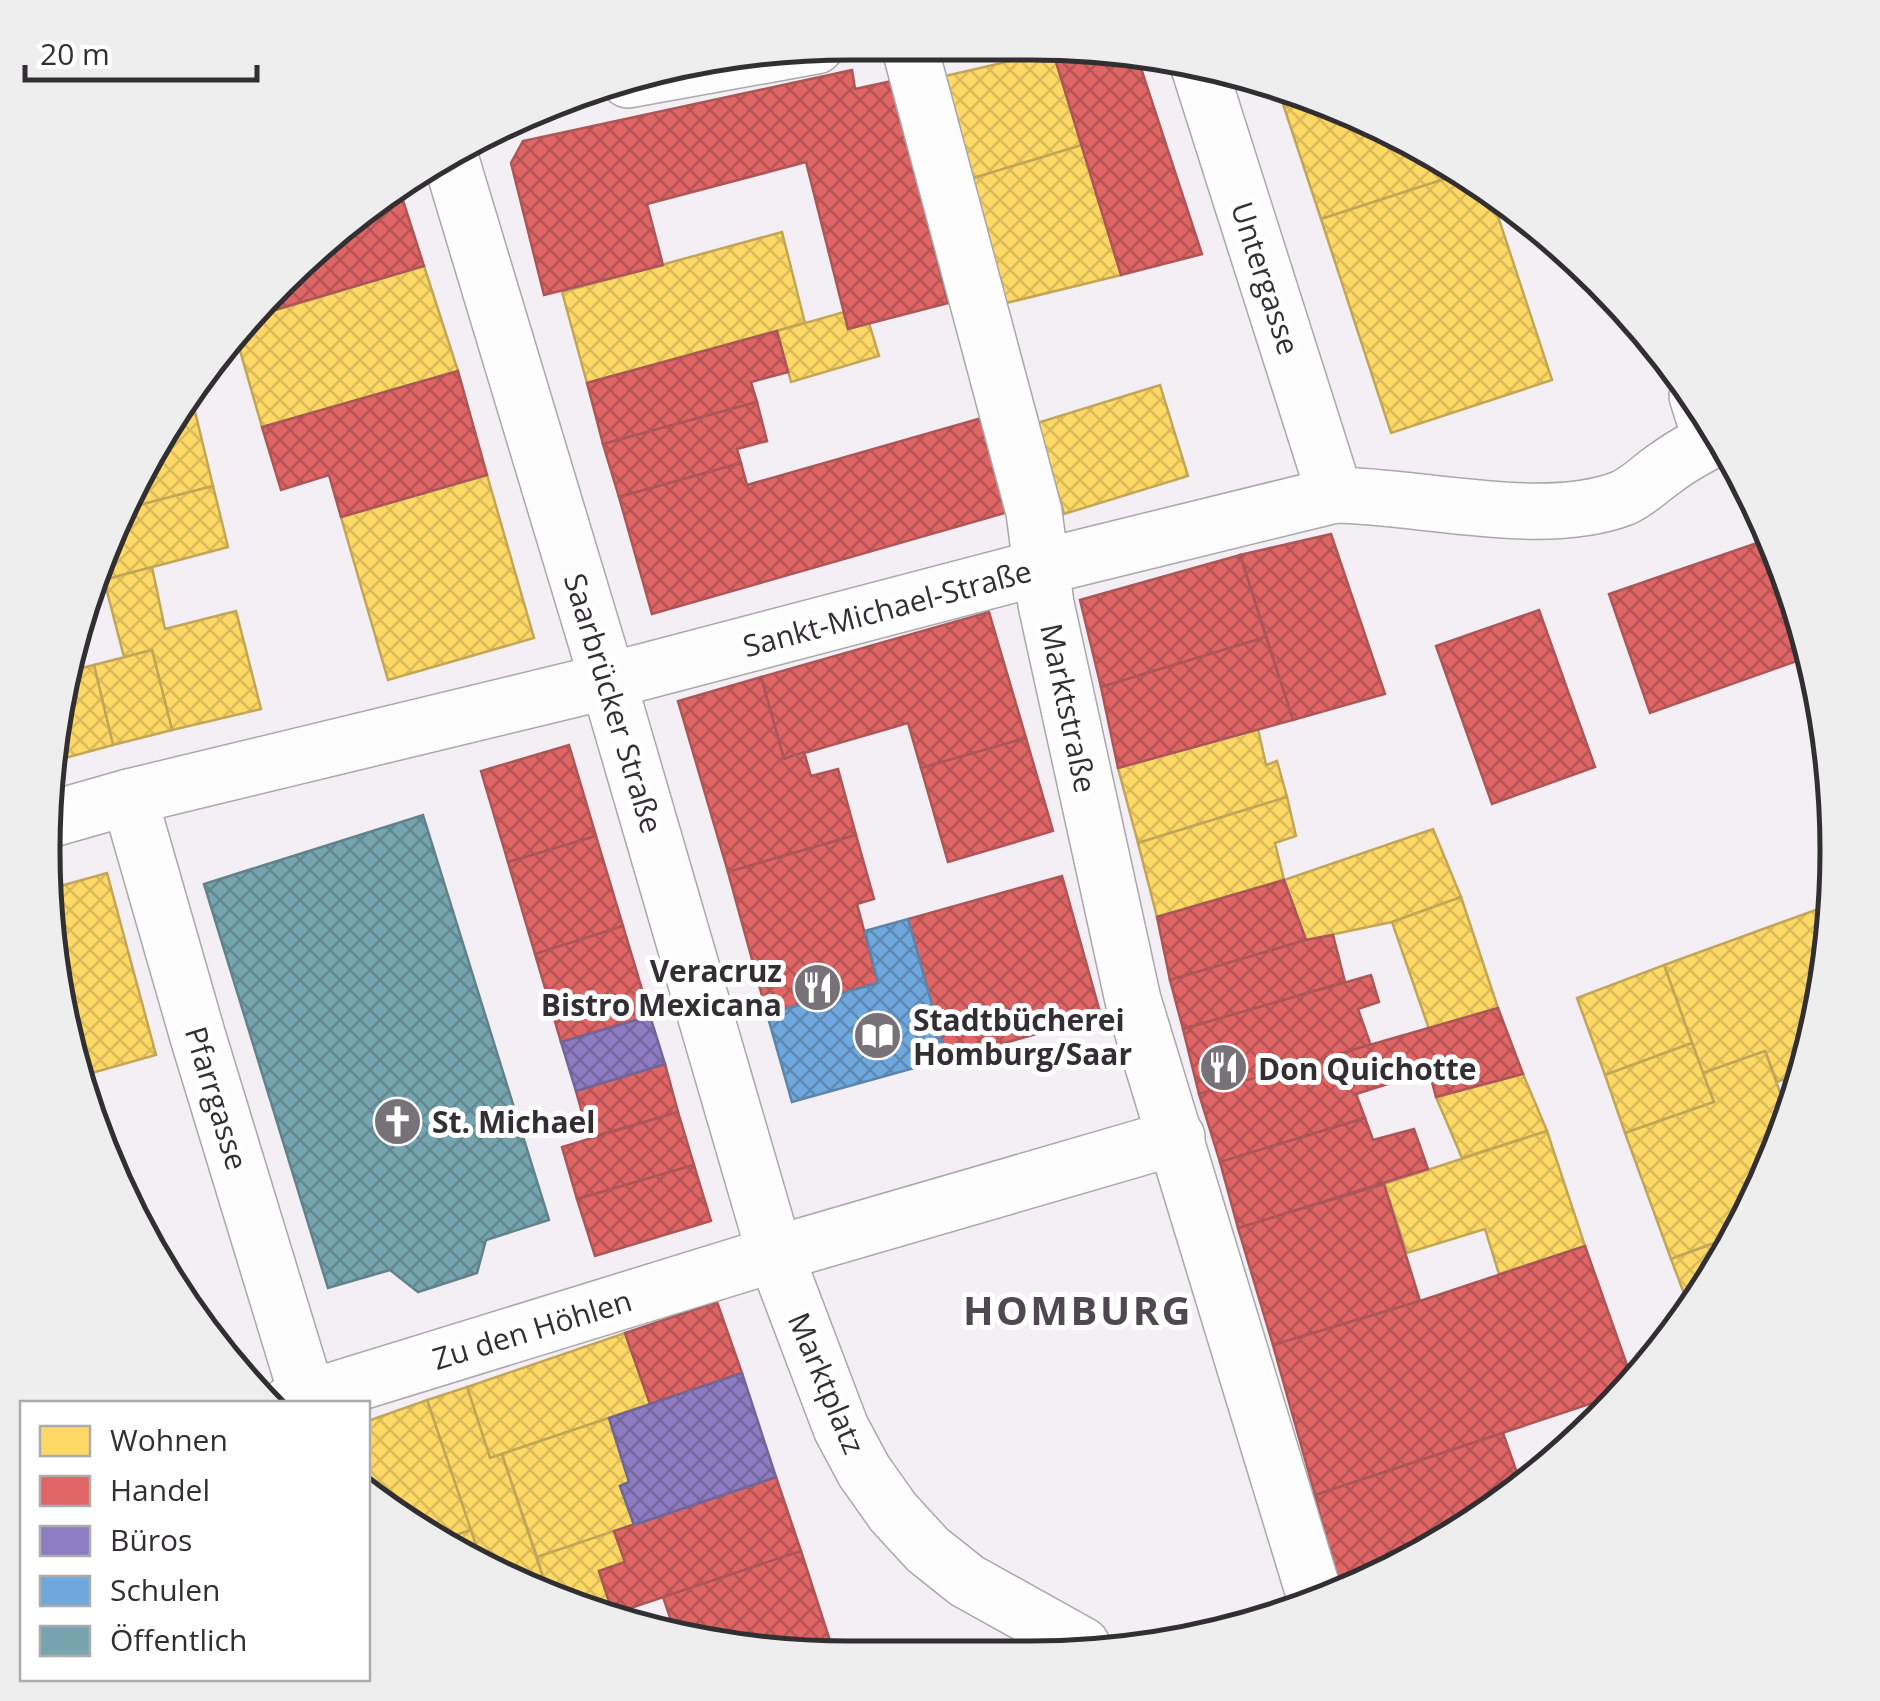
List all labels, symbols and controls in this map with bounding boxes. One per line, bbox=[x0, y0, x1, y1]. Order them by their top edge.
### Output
scale bar bbox=[25, 20, 258, 82]
text: 20 m bbox=[40, 33, 110, 74]
street label: Untergasse bbox=[1222, 196, 1310, 360]
street label: Sankt-Michael-Straße bbox=[738, 550, 1036, 666]
street label: Saarbrücker Straße bbox=[555, 568, 673, 838]
street label: Marktstraße bbox=[1031, 620, 1107, 796]
place label: Veracruz Bistro Mexicana bbox=[541, 950, 782, 1025]
restaurant icon: Veracruz Bistro Mexicana bbox=[791, 961, 843, 1013]
place label: Stadtbücherei Homburg/Saar bbox=[913, 999, 1132, 1074]
library icon: Stadtbücherei Homburg/Saar bbox=[852, 1010, 904, 1062]
street label: Pfarrgasse bbox=[176, 1021, 258, 1175]
restaurant icon: Don Quichotte bbox=[1197, 1042, 1249, 1094]
place label: Don Quichotte bbox=[1258, 1048, 1477, 1089]
church icon: St. Michael bbox=[371, 1095, 423, 1147]
place label: St. Michael bbox=[432, 1101, 595, 1142]
street label: Zu den Höhlen bbox=[427, 1279, 637, 1379]
district label: HOMBURG bbox=[963, 1282, 1193, 1337]
street label: Marktplatz bbox=[779, 1306, 875, 1460]
legend bbox=[20, 1401, 370, 1681]
text: Wohnen bbox=[110, 1419, 228, 1460]
text: Handel bbox=[110, 1469, 210, 1510]
text: Büros bbox=[110, 1519, 192, 1560]
text: Schulen bbox=[110, 1569, 220, 1610]
text: Öffentlich bbox=[110, 1619, 247, 1660]

